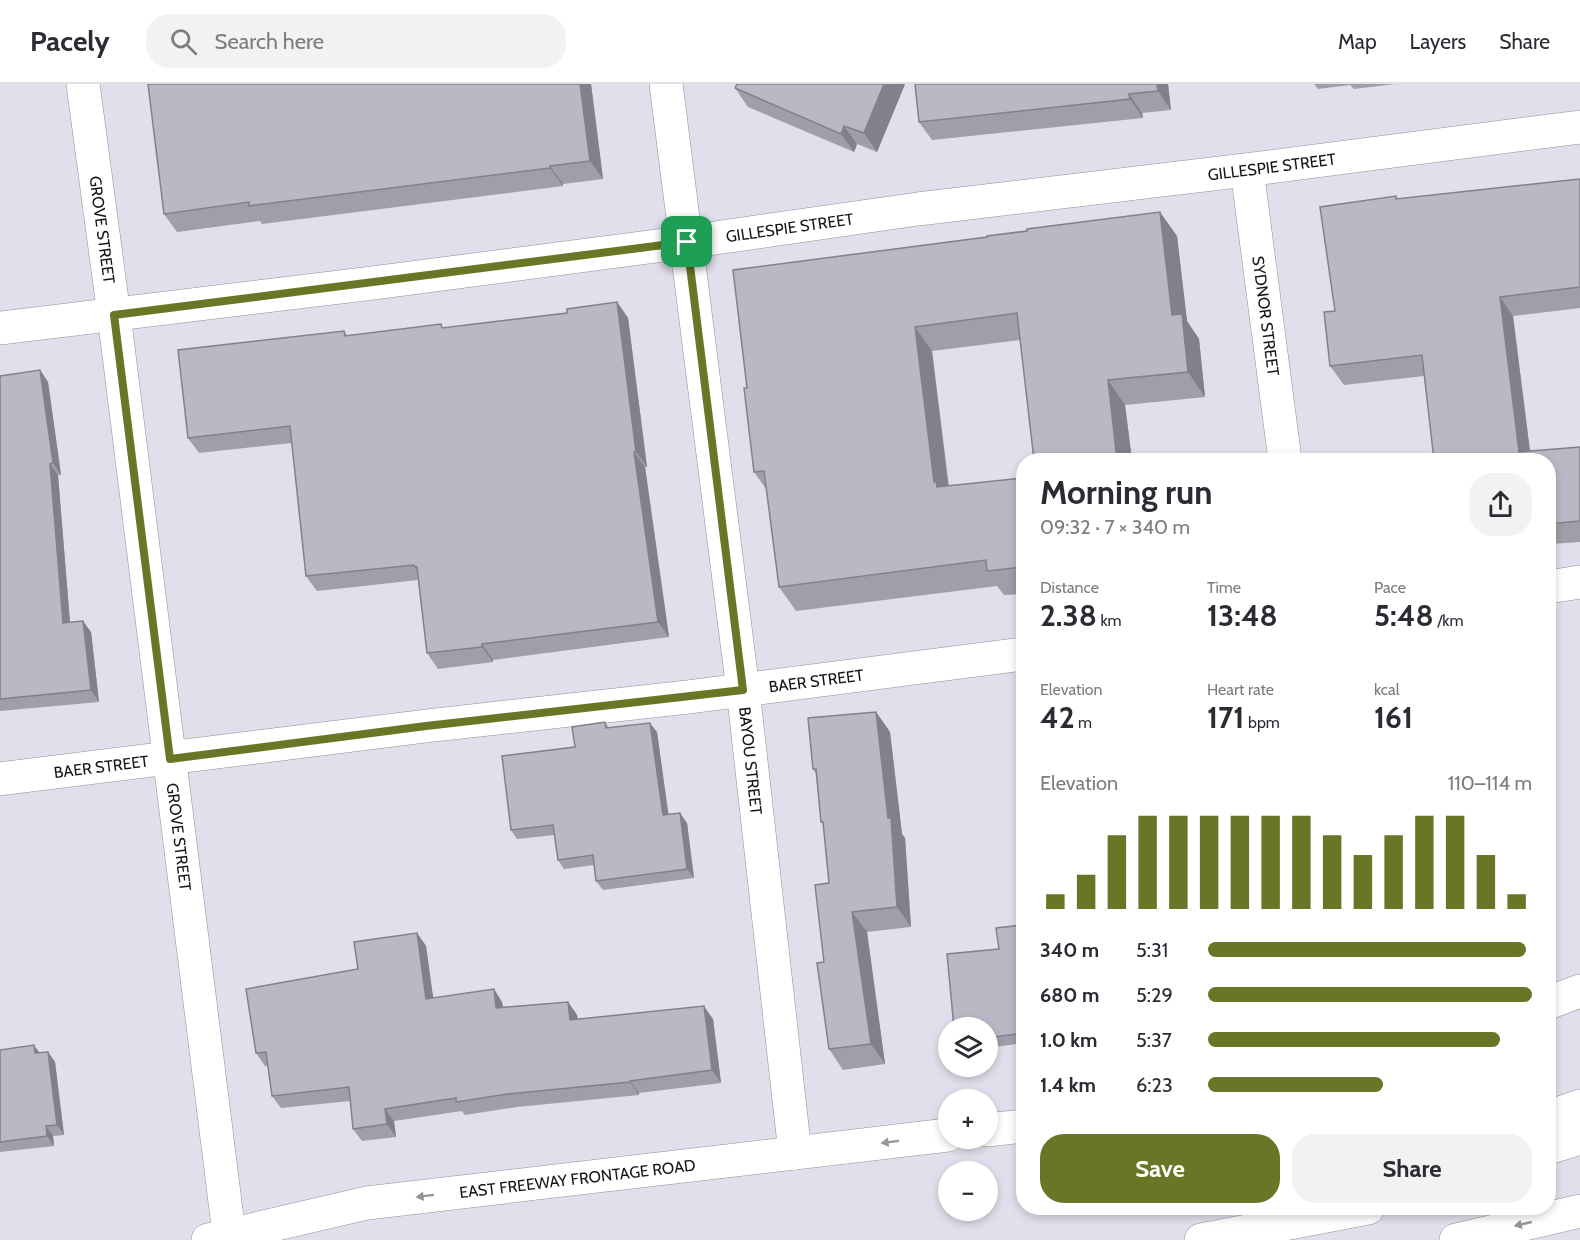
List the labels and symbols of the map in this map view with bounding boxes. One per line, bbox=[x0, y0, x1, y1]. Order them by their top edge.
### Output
street label: GILLESPIE STREET bbox=[1207, 150, 1337, 184]
street label: GROVE STREET bbox=[85, 175, 119, 285]
street label: GILLESPIE STREET bbox=[725, 209, 855, 246]
pin bbox=[661, 216, 712, 267]
street label: SYDNOR STREET bbox=[1248, 255, 1283, 377]
street label: BAER STREET bbox=[768, 666, 865, 697]
street label: BAYOU STREET bbox=[735, 706, 766, 816]
street label: BAER STREET bbox=[53, 752, 150, 782]
street label: GROVE STREET bbox=[163, 782, 195, 892]
one-way arrow bbox=[880, 1137, 899, 1147]
street label: EAST FREEWAY FRONTAGE ROAD bbox=[458, 1156, 696, 1202]
one-way arrow bbox=[416, 1192, 435, 1201]
one-way arrow bbox=[1514, 1220, 1532, 1230]

